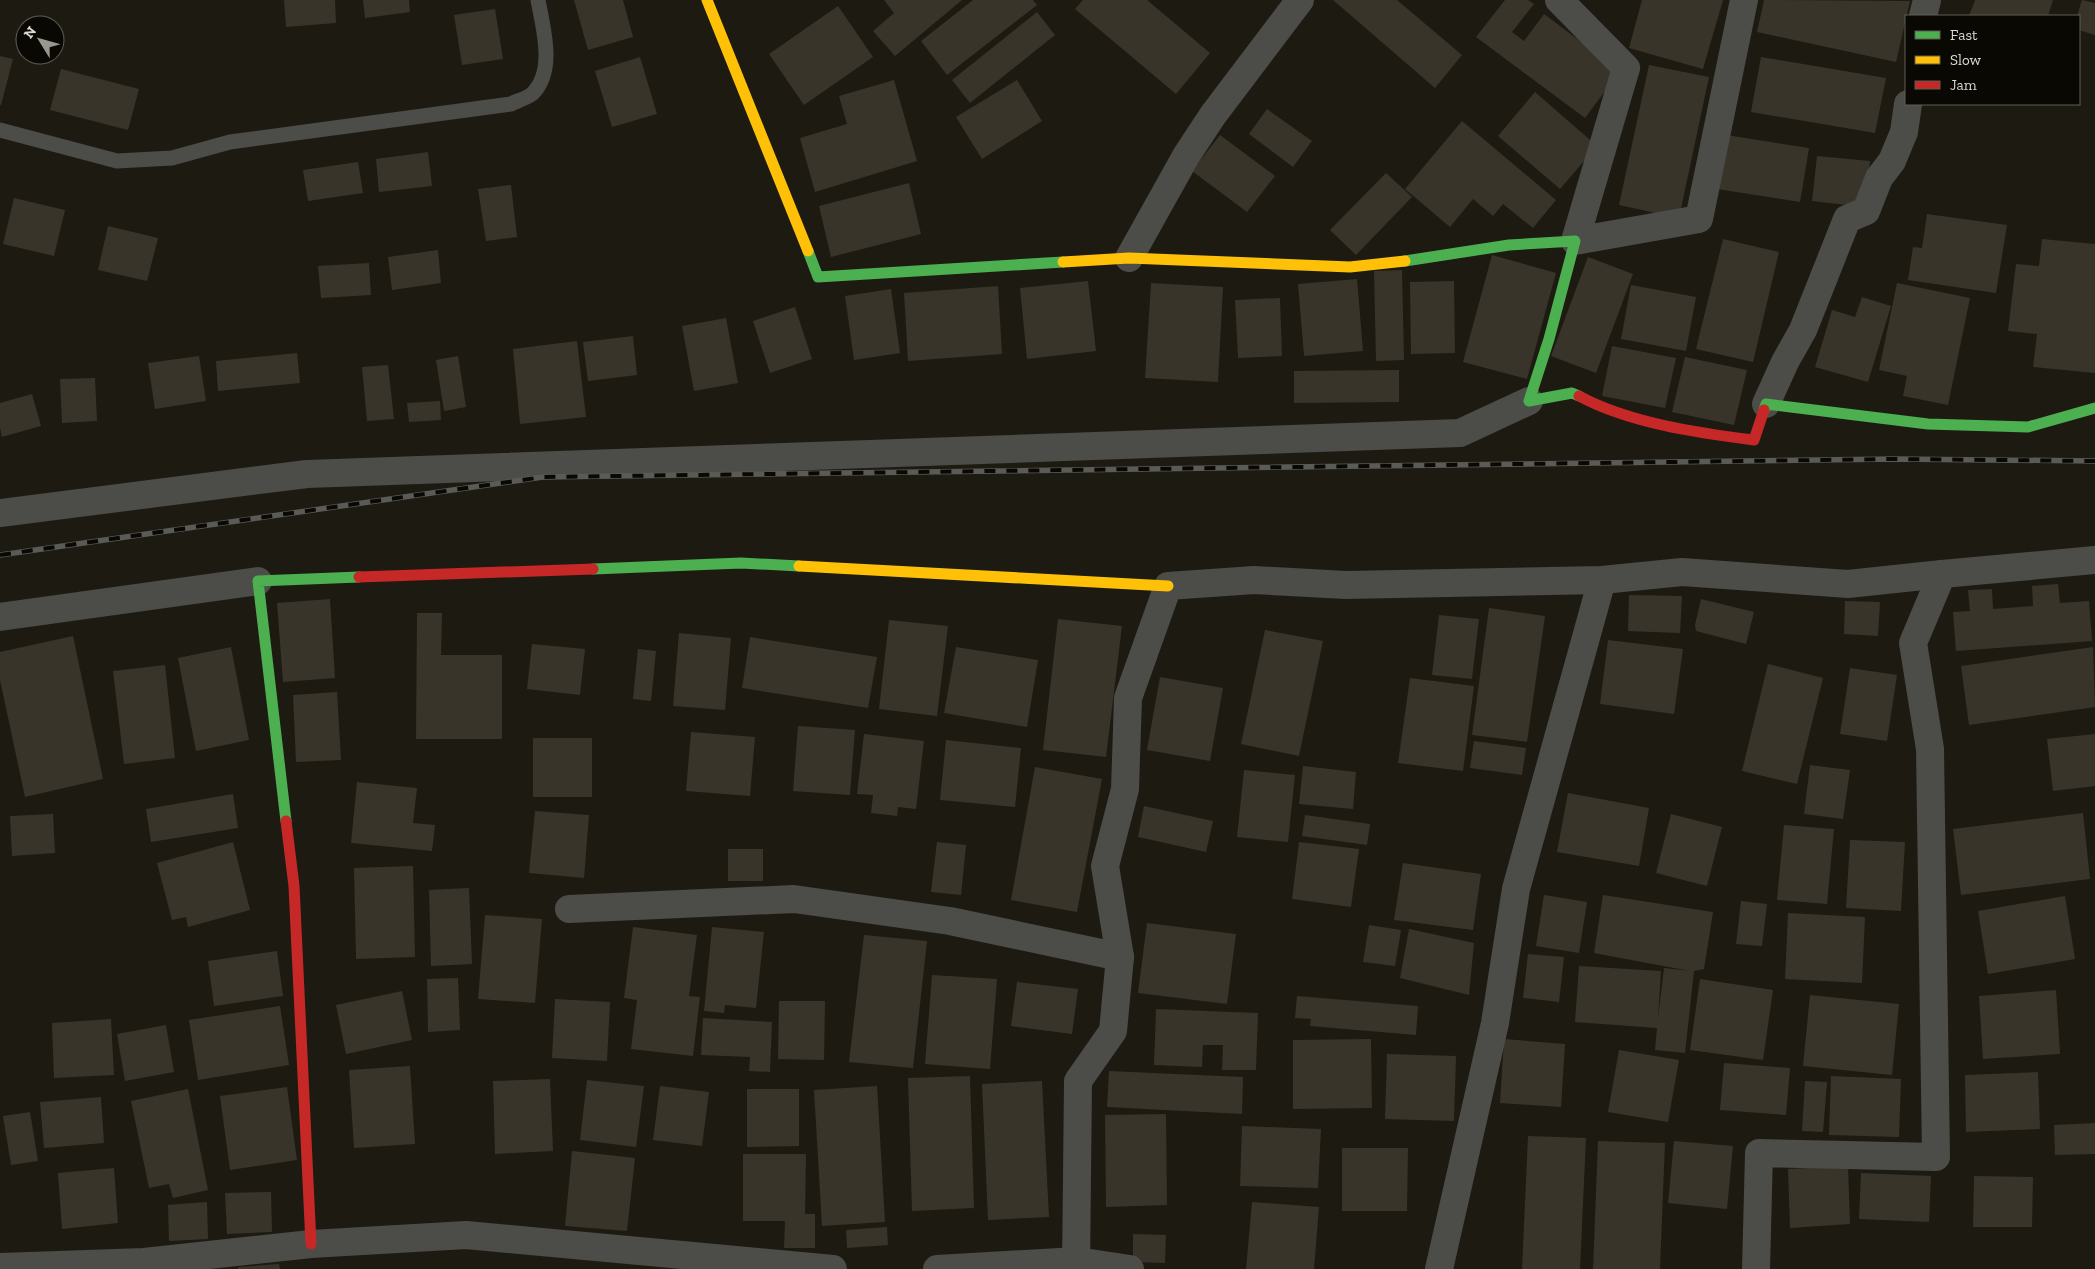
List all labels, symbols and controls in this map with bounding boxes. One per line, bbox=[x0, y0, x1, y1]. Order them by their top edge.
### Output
north arrow bbox=[15, 15, 65, 65]
legend bbox=[1905, 15, 2080, 105]
text: N bbox=[20, 23, 40, 42]
text: Fast bbox=[1950, 26, 1978, 44]
text: Slow bbox=[1950, 51, 1982, 69]
text: Jam bbox=[1950, 76, 1977, 94]

